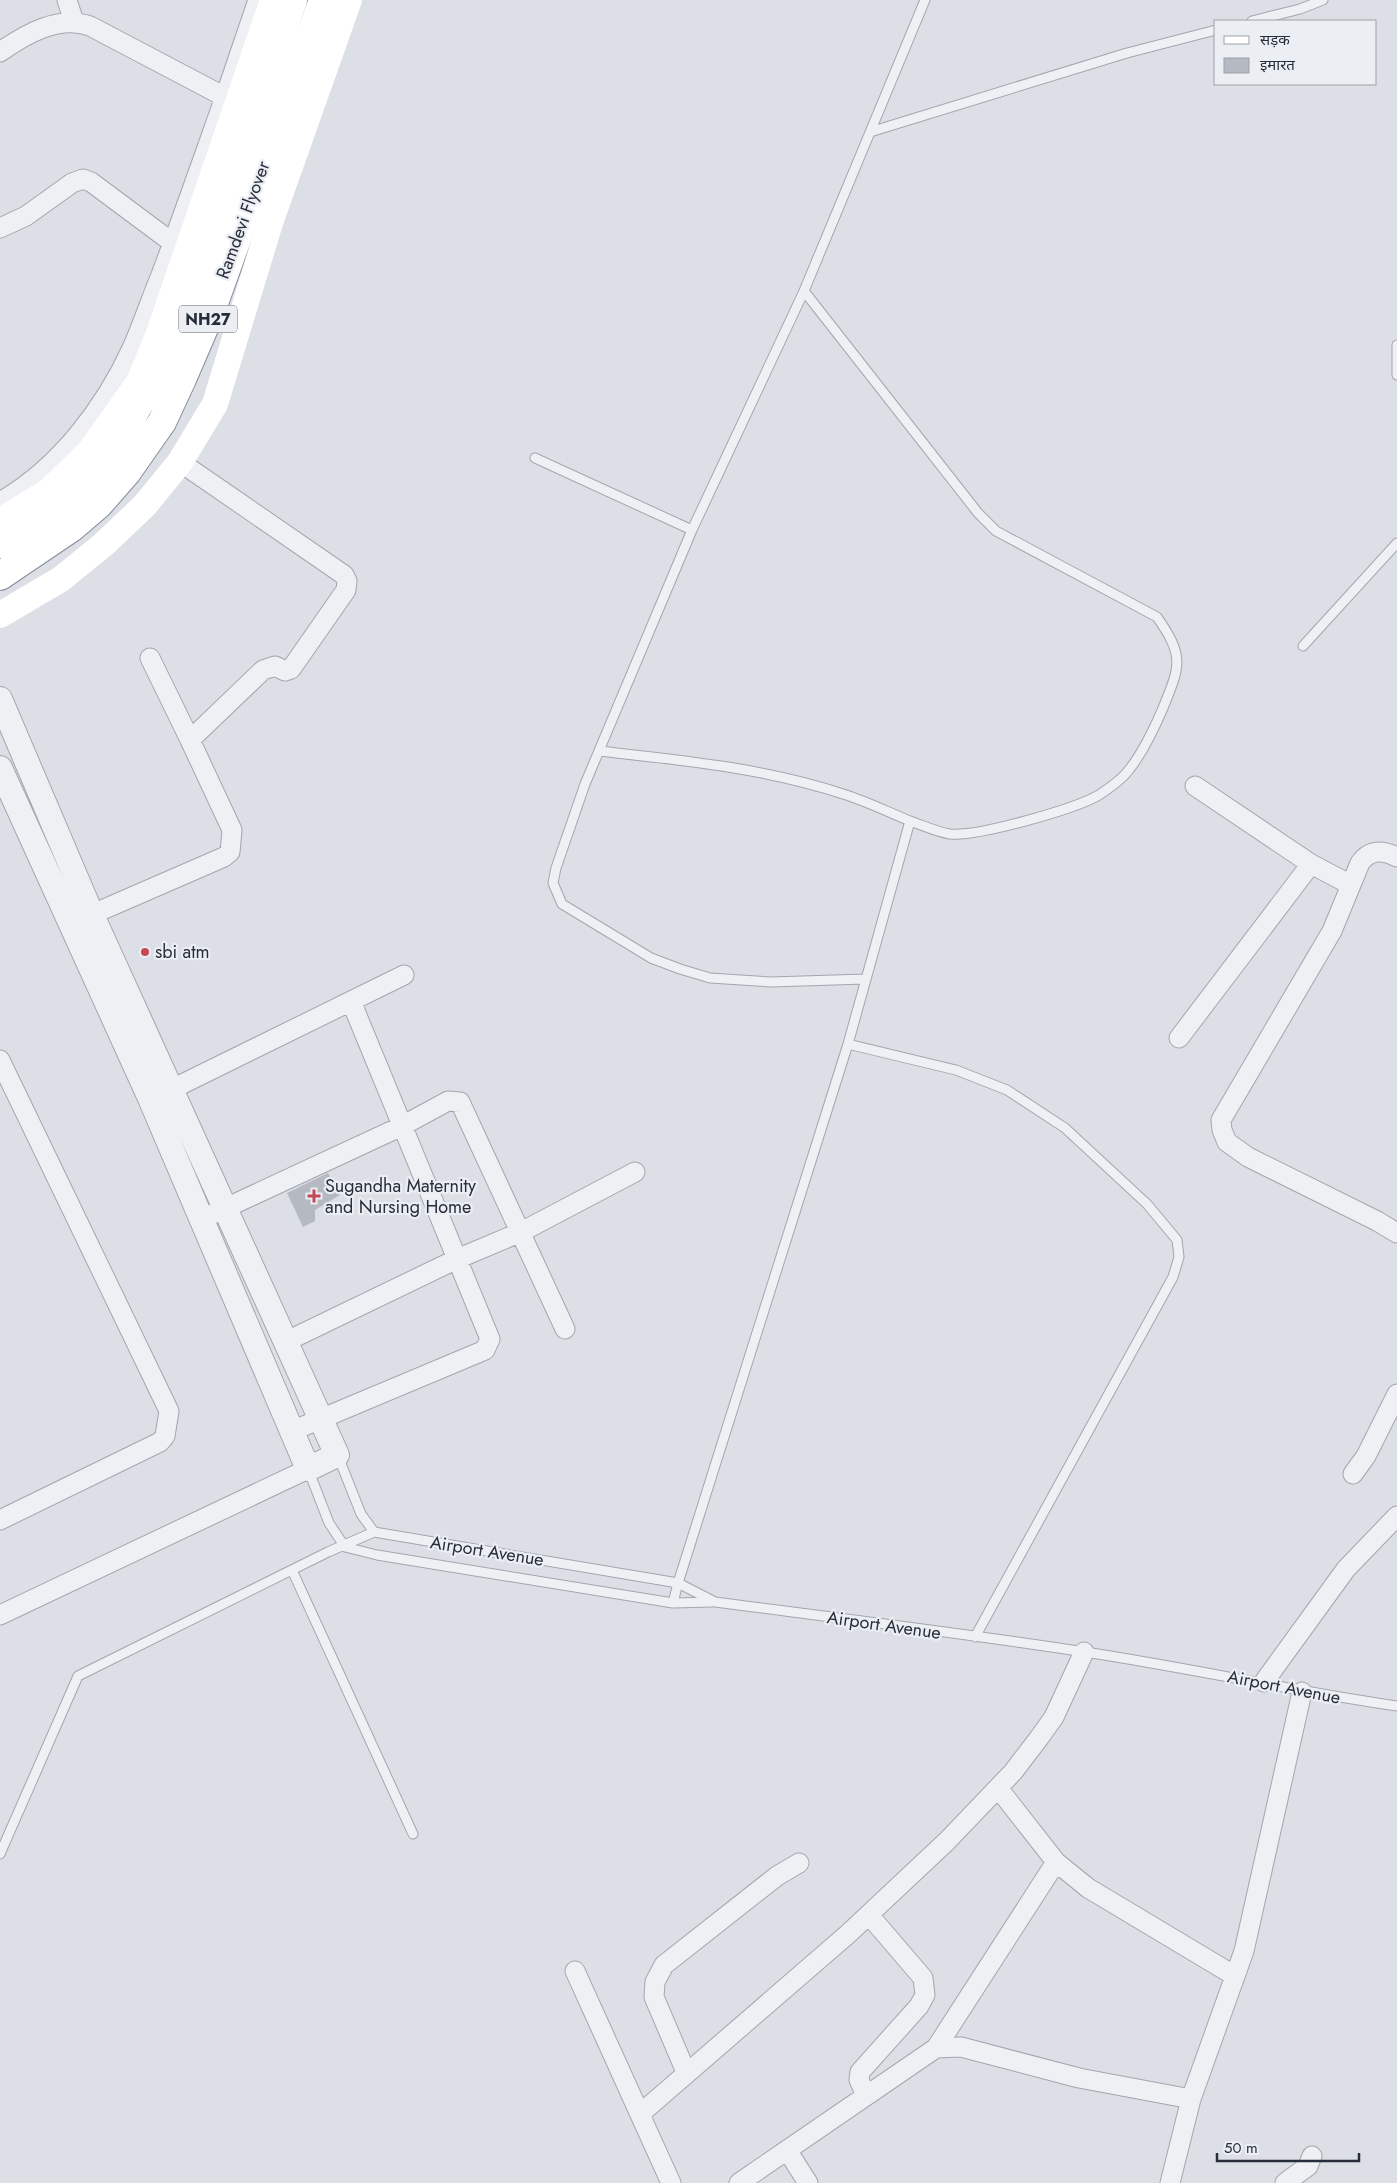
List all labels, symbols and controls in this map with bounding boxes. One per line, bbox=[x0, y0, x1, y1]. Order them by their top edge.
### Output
legend bbox=[1214, 20, 1377, 85]
text: सड़क bbox=[1260, 29, 1290, 51]
text: इमारत bbox=[1260, 54, 1295, 76]
street label: Ramdevi Flyover bbox=[210, 157, 277, 282]
road number: NH27 bbox=[179, 306, 237, 332]
place label: sbi atm bbox=[155, 939, 210, 965]
marker: sbi atm bbox=[139, 946, 151, 958]
place label: Sugandha Maternity and Nursing Home bbox=[325, 1173, 476, 1220]
marker: Sugandha Maternity and Nursing Home bbox=[307, 1189, 321, 1203]
street label: Airport Avenue bbox=[428, 1529, 546, 1573]
street label: Airport Avenue bbox=[825, 1604, 943, 1646]
street label: Airport Avenue bbox=[1225, 1663, 1343, 1711]
scale bar bbox=[1217, 2130, 1360, 2162]
text: 50 m bbox=[1224, 2137, 1258, 2159]

